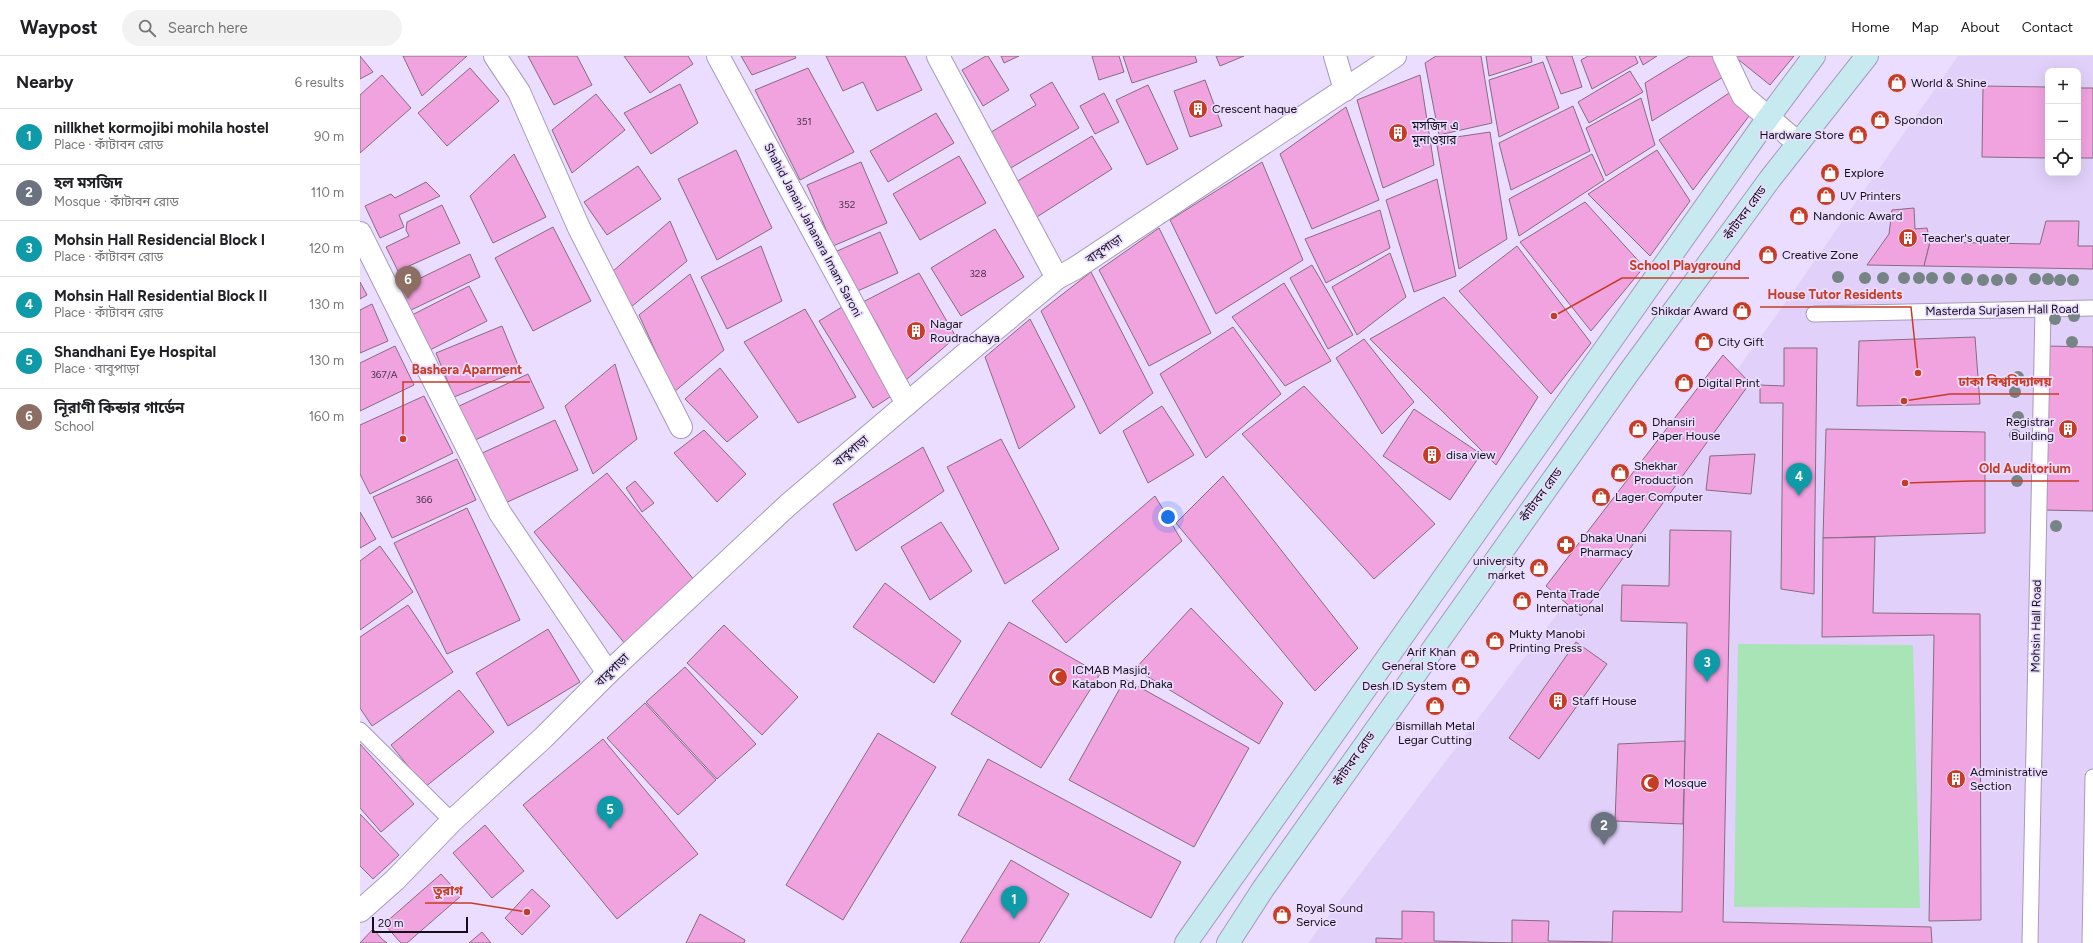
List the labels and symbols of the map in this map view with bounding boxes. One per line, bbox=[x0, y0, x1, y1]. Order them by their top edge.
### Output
shop icon: World & Shine bbox=[1886, 72, 1908, 94]
place label: World & Shine bbox=[1911, 76, 1987, 90]
building icon: Crescent haque bbox=[1187, 98, 1209, 120]
place label: Crescent haque bbox=[1212, 102, 1298, 116]
shop icon: Spondon bbox=[1869, 109, 1891, 131]
place label: Spondon bbox=[1894, 113, 1943, 127]
house number: 351 bbox=[796, 115, 812, 128]
place label: মসজিদ এ মুনাওয়ার bbox=[1411, 118, 1459, 148]
building icon: মসজিদ এ মুনাওয়ার bbox=[1387, 122, 1409, 144]
shop icon: Hardware Store bbox=[1847, 124, 1869, 146]
place label: Hardware Store bbox=[1759, 128, 1844, 142]
street label: Shahid Janani Jahanara Imam Saroni bbox=[761, 141, 865, 319]
shop icon: Explore bbox=[1819, 162, 1841, 184]
place label: Explore bbox=[1844, 166, 1885, 180]
street label: কাঁটাবন রোড bbox=[1719, 182, 1769, 243]
shop icon: UV Printers bbox=[1815, 185, 1837, 207]
place label: UV Printers bbox=[1840, 189, 1901, 203]
house number: 352 bbox=[839, 198, 855, 211]
shop icon: Nandonic Award bbox=[1788, 205, 1810, 227]
place label: Nandonic Award bbox=[1813, 209, 1903, 223]
building icon: Teacher's quater bbox=[1897, 227, 1919, 249]
street label: বাবুপাড়া bbox=[1082, 231, 1126, 268]
place label: Teacher's quater bbox=[1922, 231, 2010, 245]
shop icon: Creative Zone bbox=[1757, 244, 1779, 266]
place label: Creative Zone bbox=[1782, 248, 1859, 262]
callout: School Playground bbox=[1622, 253, 1749, 278]
text: School Playground bbox=[1629, 258, 1741, 273]
pin: 6 bbox=[395, 266, 421, 299]
house number: 328 bbox=[969, 267, 987, 280]
callout: House Tutor Residents bbox=[1760, 282, 1911, 307]
text: House Tutor Residents bbox=[1768, 287, 1902, 302]
shop icon: Shikdar Award bbox=[1731, 300, 1753, 322]
street label: Masterda Surjasen Hall Road bbox=[1925, 302, 2079, 318]
place label: Shikdar Award bbox=[1651, 304, 1728, 318]
place label: Nagar Roudrachaya bbox=[930, 317, 1000, 345]
building icon: Nagar Roudrachaya bbox=[905, 320, 927, 342]
shop icon: City Gift bbox=[1693, 331, 1715, 353]
place label: City Gift bbox=[1718, 335, 1765, 349]
callout: Bashera Aparment bbox=[403, 357, 530, 382]
text: Bashera Aparment bbox=[412, 362, 522, 377]
house number: 367/A bbox=[370, 368, 398, 381]
callout: ঢাকা বিশ্ববিদ্যালয় bbox=[1950, 369, 2059, 394]
shop icon: Digital Print bbox=[1673, 372, 1695, 394]
text: ঢাকা বিশ্ববিদ্যালয় bbox=[1958, 374, 2052, 389]
place label: Digital Print bbox=[1698, 376, 1761, 390]
place label: Dhansiri Paper House bbox=[1652, 415, 1721, 443]
place label: Registrar Building bbox=[2006, 415, 2054, 443]
shop icon: Dhansiri Paper House bbox=[1627, 418, 1649, 440]
building icon: Registrar Building bbox=[2057, 418, 2079, 440]
street label: বাবুপাড়া bbox=[830, 432, 872, 471]
building icon: disa view bbox=[1421, 444, 1443, 466]
place label: disa view bbox=[1446, 448, 1496, 462]
callout: Old Auditorium bbox=[1971, 456, 2079, 481]
place label: Shekhar Production bbox=[1634, 459, 1693, 487]
text: Old Auditorium bbox=[1979, 461, 2071, 476]
shop icon: Shekhar Production bbox=[1609, 462, 1631, 484]
pin: 4 bbox=[1786, 463, 1812, 496]
street label: কাঁটাবন রোড bbox=[1515, 464, 1565, 525]
shop icon: Lager Computer bbox=[1590, 486, 1612, 508]
place label: Lager Computer bbox=[1615, 490, 1703, 504]
house number: 366 bbox=[416, 493, 433, 506]
your location bbox=[1158, 507, 1178, 527]
place label: Dhaka Unani Pharmacy bbox=[1580, 531, 1647, 559]
pharmacy icon: Dhaka Unani Pharmacy bbox=[1555, 534, 1577, 556]
place label: university market bbox=[1473, 554, 1526, 582]
shop icon: university market bbox=[1528, 557, 1550, 579]
street label: Mohsin Hall Road bbox=[2028, 579, 2044, 673]
place label: Penta Trade International bbox=[1536, 587, 1604, 615]
shop icon: Penta Trade International bbox=[1511, 590, 1533, 612]
place label: Mukty Manobi Printing Press bbox=[1509, 627, 1585, 655]
shop icon: Mukty Manobi Printing Press bbox=[1484, 630, 1506, 652]
place label: Arif Khan General Store bbox=[1382, 645, 1456, 673]
shop icon: Arif Khan General Store bbox=[1459, 648, 1481, 670]
pin: 3 bbox=[1694, 649, 1720, 682]
street label: বাবুপাড়া bbox=[592, 650, 633, 691]
place label: ICMAB Masjid, Katabon Rd, Dhaka bbox=[1072, 663, 1173, 691]
mosque icon: ICMAB Masjid, Katabon Rd, Dhaka bbox=[1047, 666, 1069, 688]
shop icon: Desh ID System bbox=[1450, 675, 1472, 697]
place label: Desh ID System bbox=[1362, 679, 1447, 693]
building icon: Staff House bbox=[1547, 690, 1569, 712]
place label: Staff House bbox=[1572, 694, 1637, 708]
shop icon: Bismillah Metal Legar Cutting bbox=[1424, 695, 1446, 717]
place label: Bismillah Metal Legar Cutting bbox=[1395, 719, 1475, 747]
street label: কাঁটাবন রোড bbox=[1329, 728, 1378, 790]
place label: Administrative Section bbox=[1970, 765, 2048, 793]
building icon: Administrative Section bbox=[1945, 768, 1967, 790]
mosque icon: Mosque bbox=[1639, 772, 1661, 794]
place label: Mosque bbox=[1664, 776, 1707, 790]
pin: 5 bbox=[597, 796, 623, 829]
pin: 2 bbox=[1591, 812, 1617, 845]
callout: তুরাগ bbox=[425, 878, 471, 903]
text: তুরাগ bbox=[432, 883, 464, 900]
pin: 1 bbox=[1001, 886, 1027, 919]
place label: Royal Sound Service bbox=[1296, 901, 1363, 929]
shop icon: Royal Sound Service bbox=[1271, 904, 1293, 926]
scale bar bbox=[372, 915, 468, 934]

